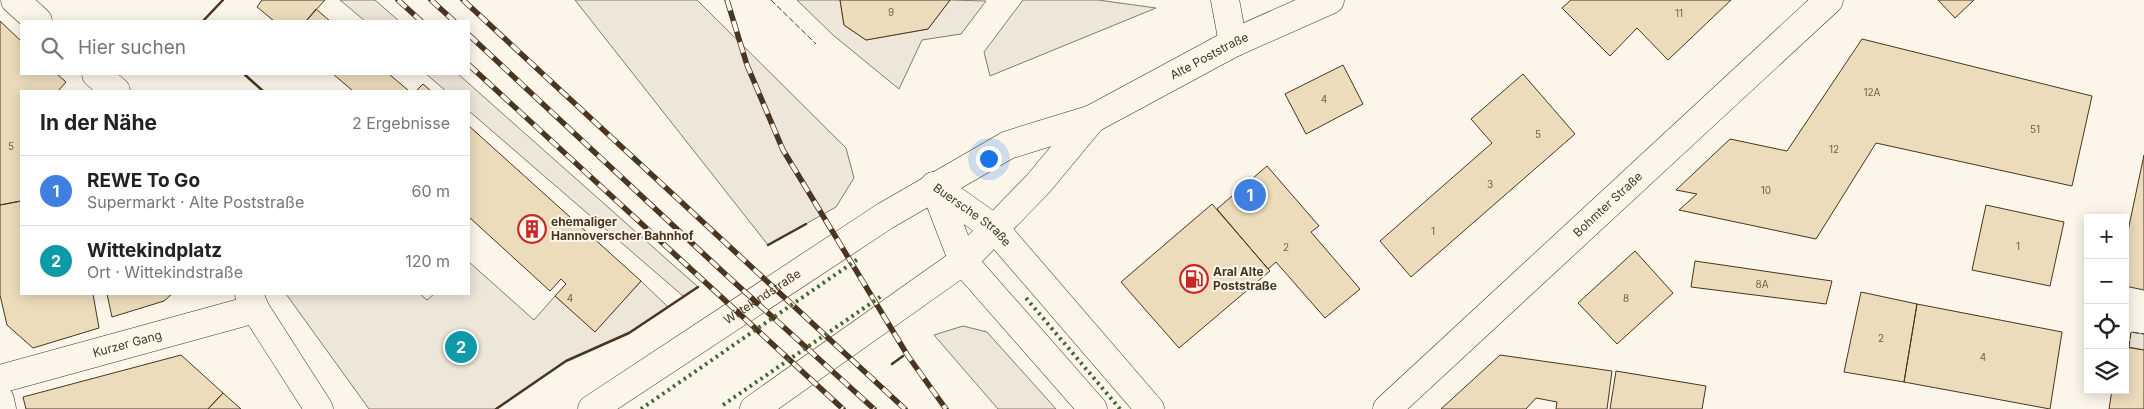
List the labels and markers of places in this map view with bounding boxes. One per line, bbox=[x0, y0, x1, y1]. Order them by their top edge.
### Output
pin: 1 bbox=[1234, 176, 1266, 214]
building icon: ehemaliger Hannoverscher Bahnhof bbox=[517, 214, 547, 244]
place label: ehemaliger Hannoverscher Bahnhof bbox=[551, 214, 694, 243]
fuel station icon: Aral Alte Poststraße bbox=[1179, 264, 1209, 294]
place label: Aral Alte Poststraße bbox=[1213, 264, 1277, 293]
pin: 2 bbox=[445, 328, 477, 366]

